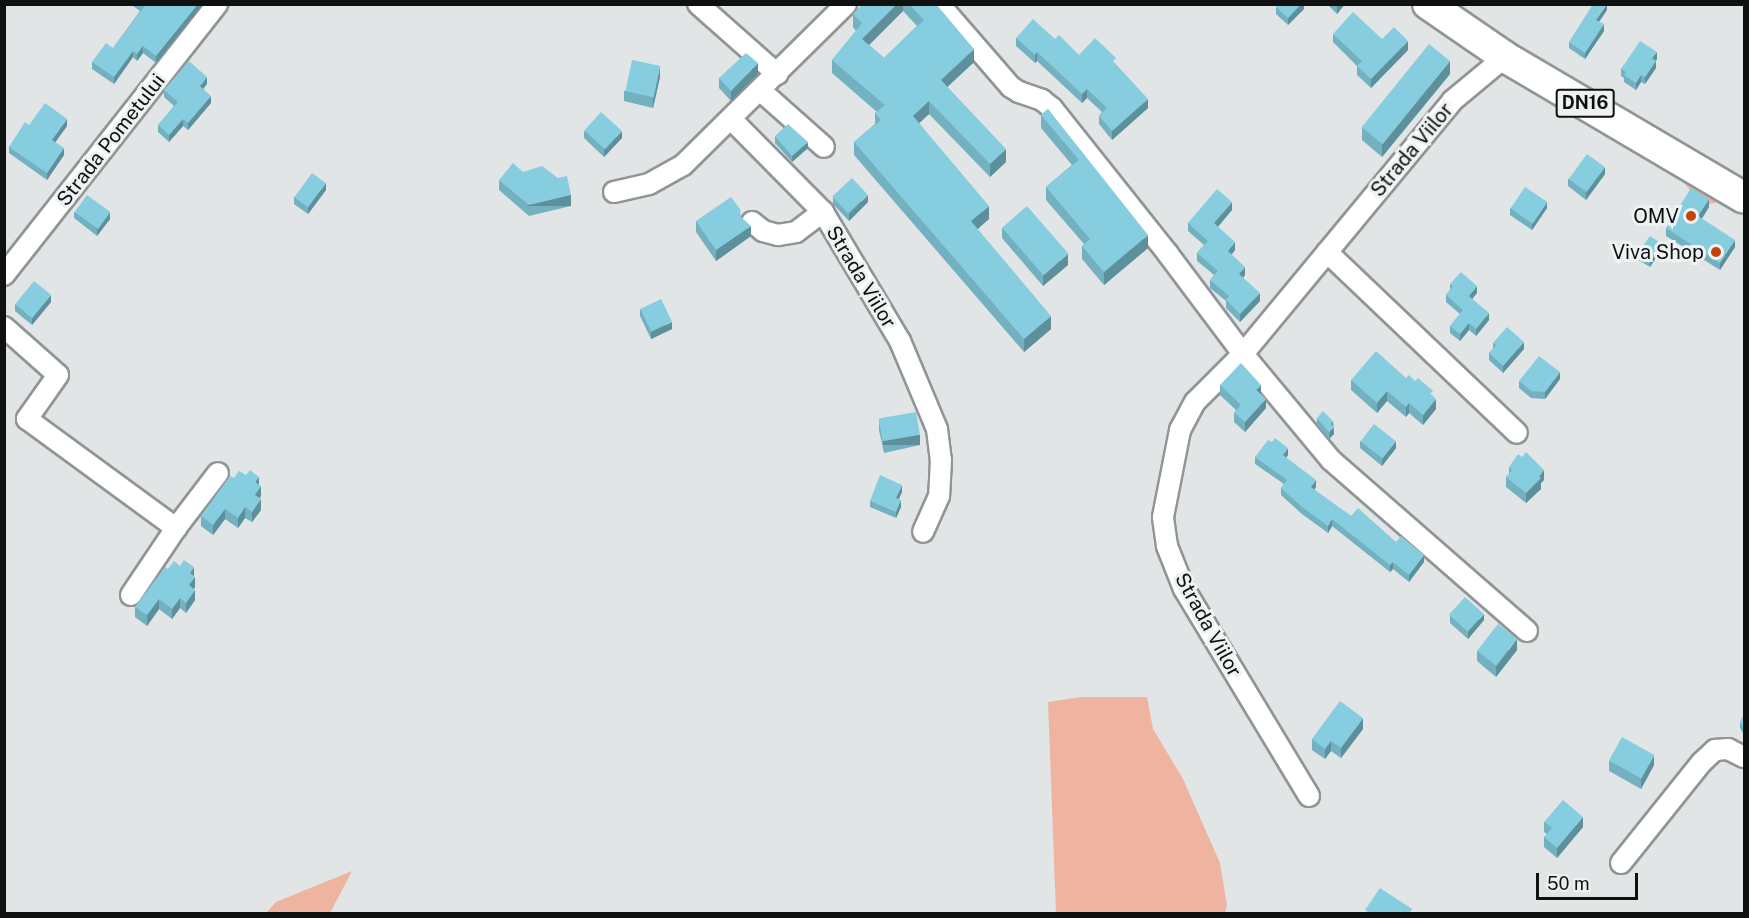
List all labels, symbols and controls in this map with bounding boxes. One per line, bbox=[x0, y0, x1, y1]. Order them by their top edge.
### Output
street label: Strada Pometului bbox=[52, 69, 170, 211]
road number: DN16 bbox=[1555, 88, 1615, 118]
street label: Strada Viilor bbox=[1366, 98, 1458, 202]
place label: OMV bbox=[1633, 204, 1679, 228]
marker: OMV bbox=[1684, 209, 1698, 223]
street label: Strada Viilor bbox=[821, 221, 901, 333]
place label: Viva Shop bbox=[1612, 240, 1704, 264]
marker: Viva Shop bbox=[1709, 245, 1723, 259]
street label: Strada Viilor bbox=[1170, 569, 1246, 681]
scale bar bbox=[1539, 861, 1641, 899]
text: 50 m bbox=[1547, 873, 1590, 894]

